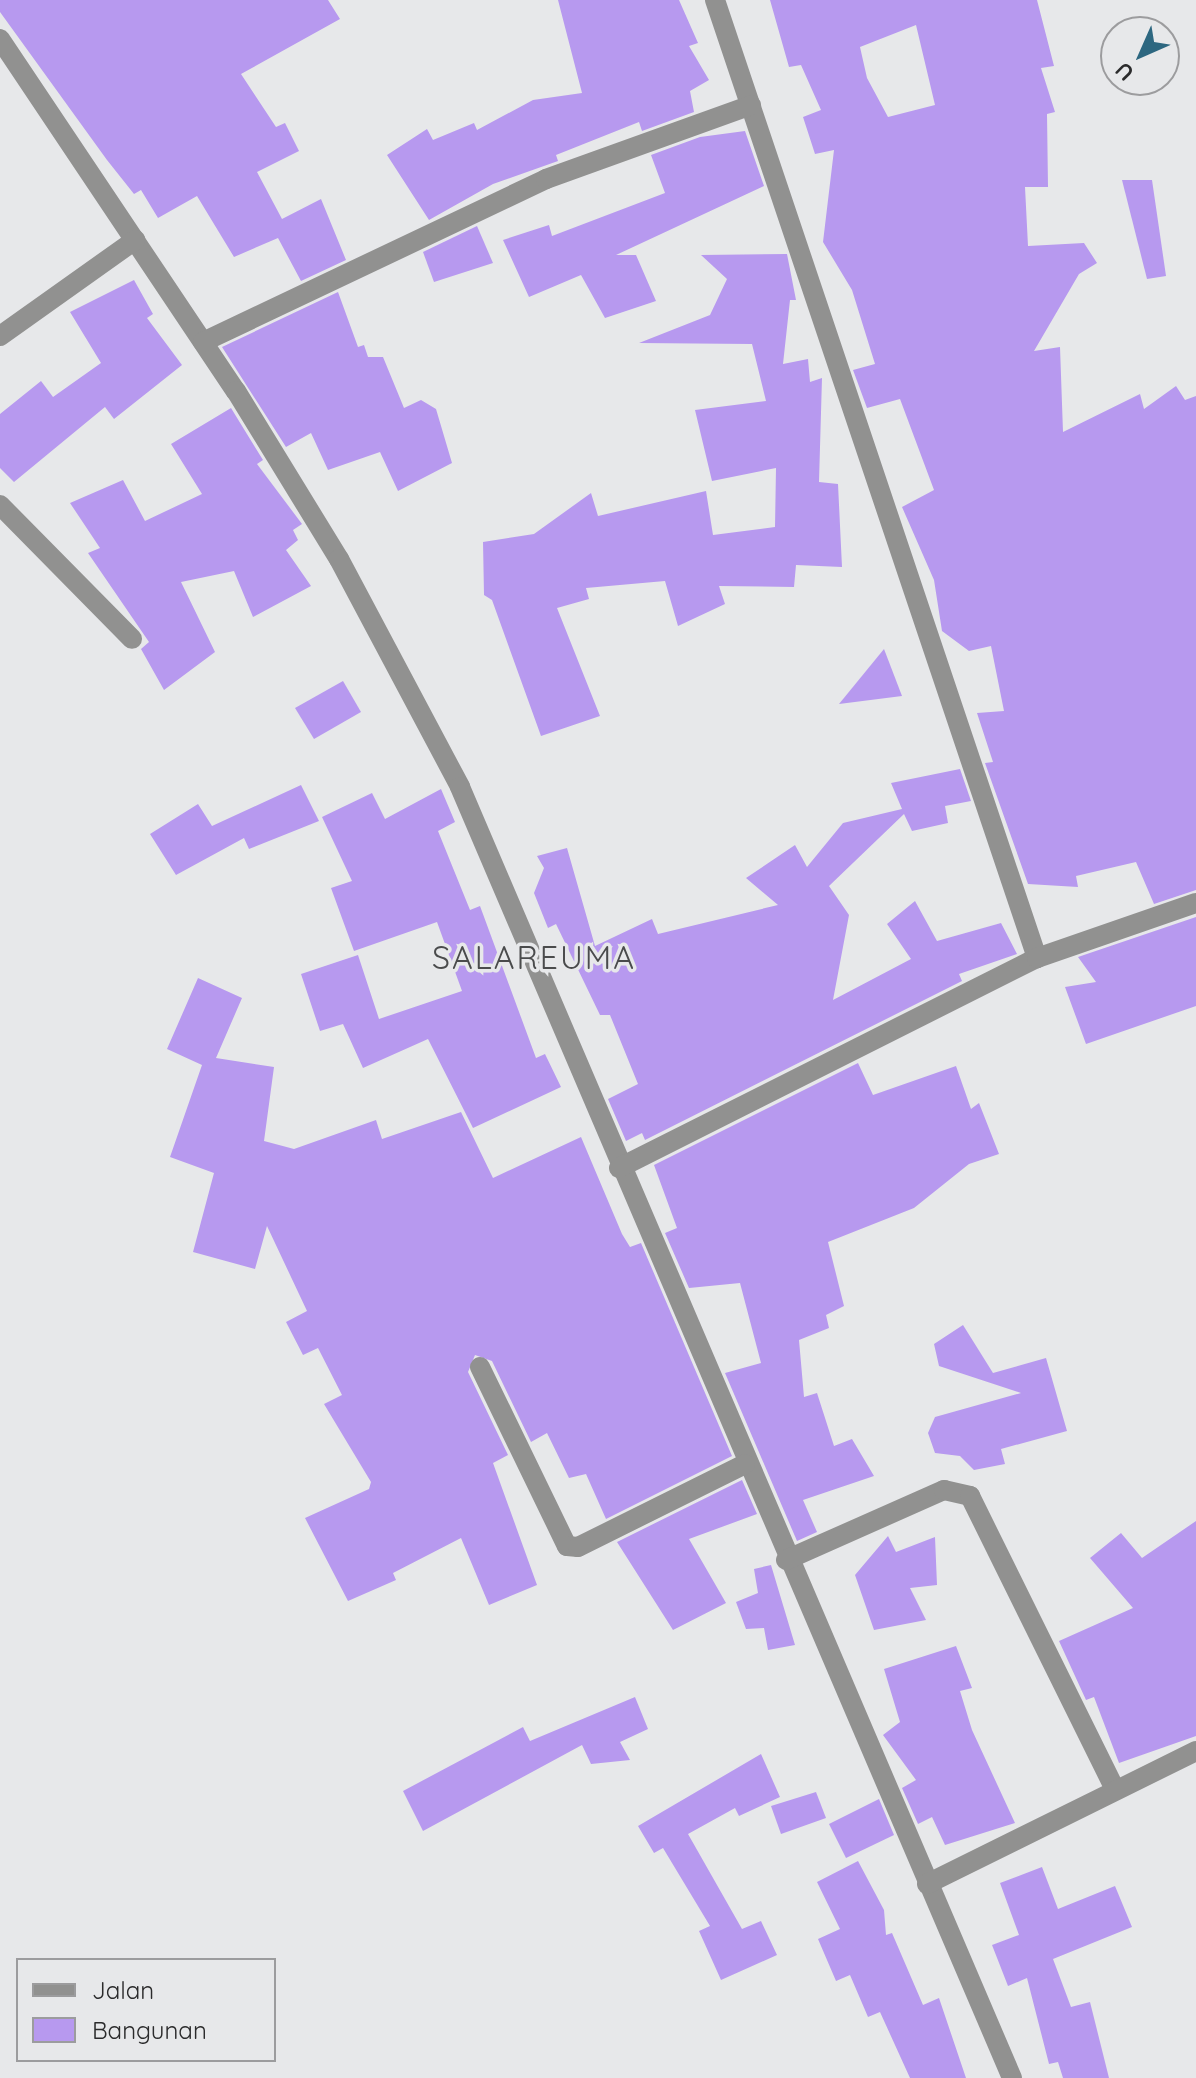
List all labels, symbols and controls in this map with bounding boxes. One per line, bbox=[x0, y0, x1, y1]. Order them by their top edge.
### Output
north arrow bbox=[1100, 16, 1180, 96]
text: U bbox=[1109, 56, 1140, 87]
district label: SALAREUMA bbox=[432, 938, 636, 976]
legend bbox=[16, 1958, 276, 2062]
text: Jalan bbox=[92, 1975, 154, 2005]
text: Bangunan bbox=[92, 2015, 207, 2045]

